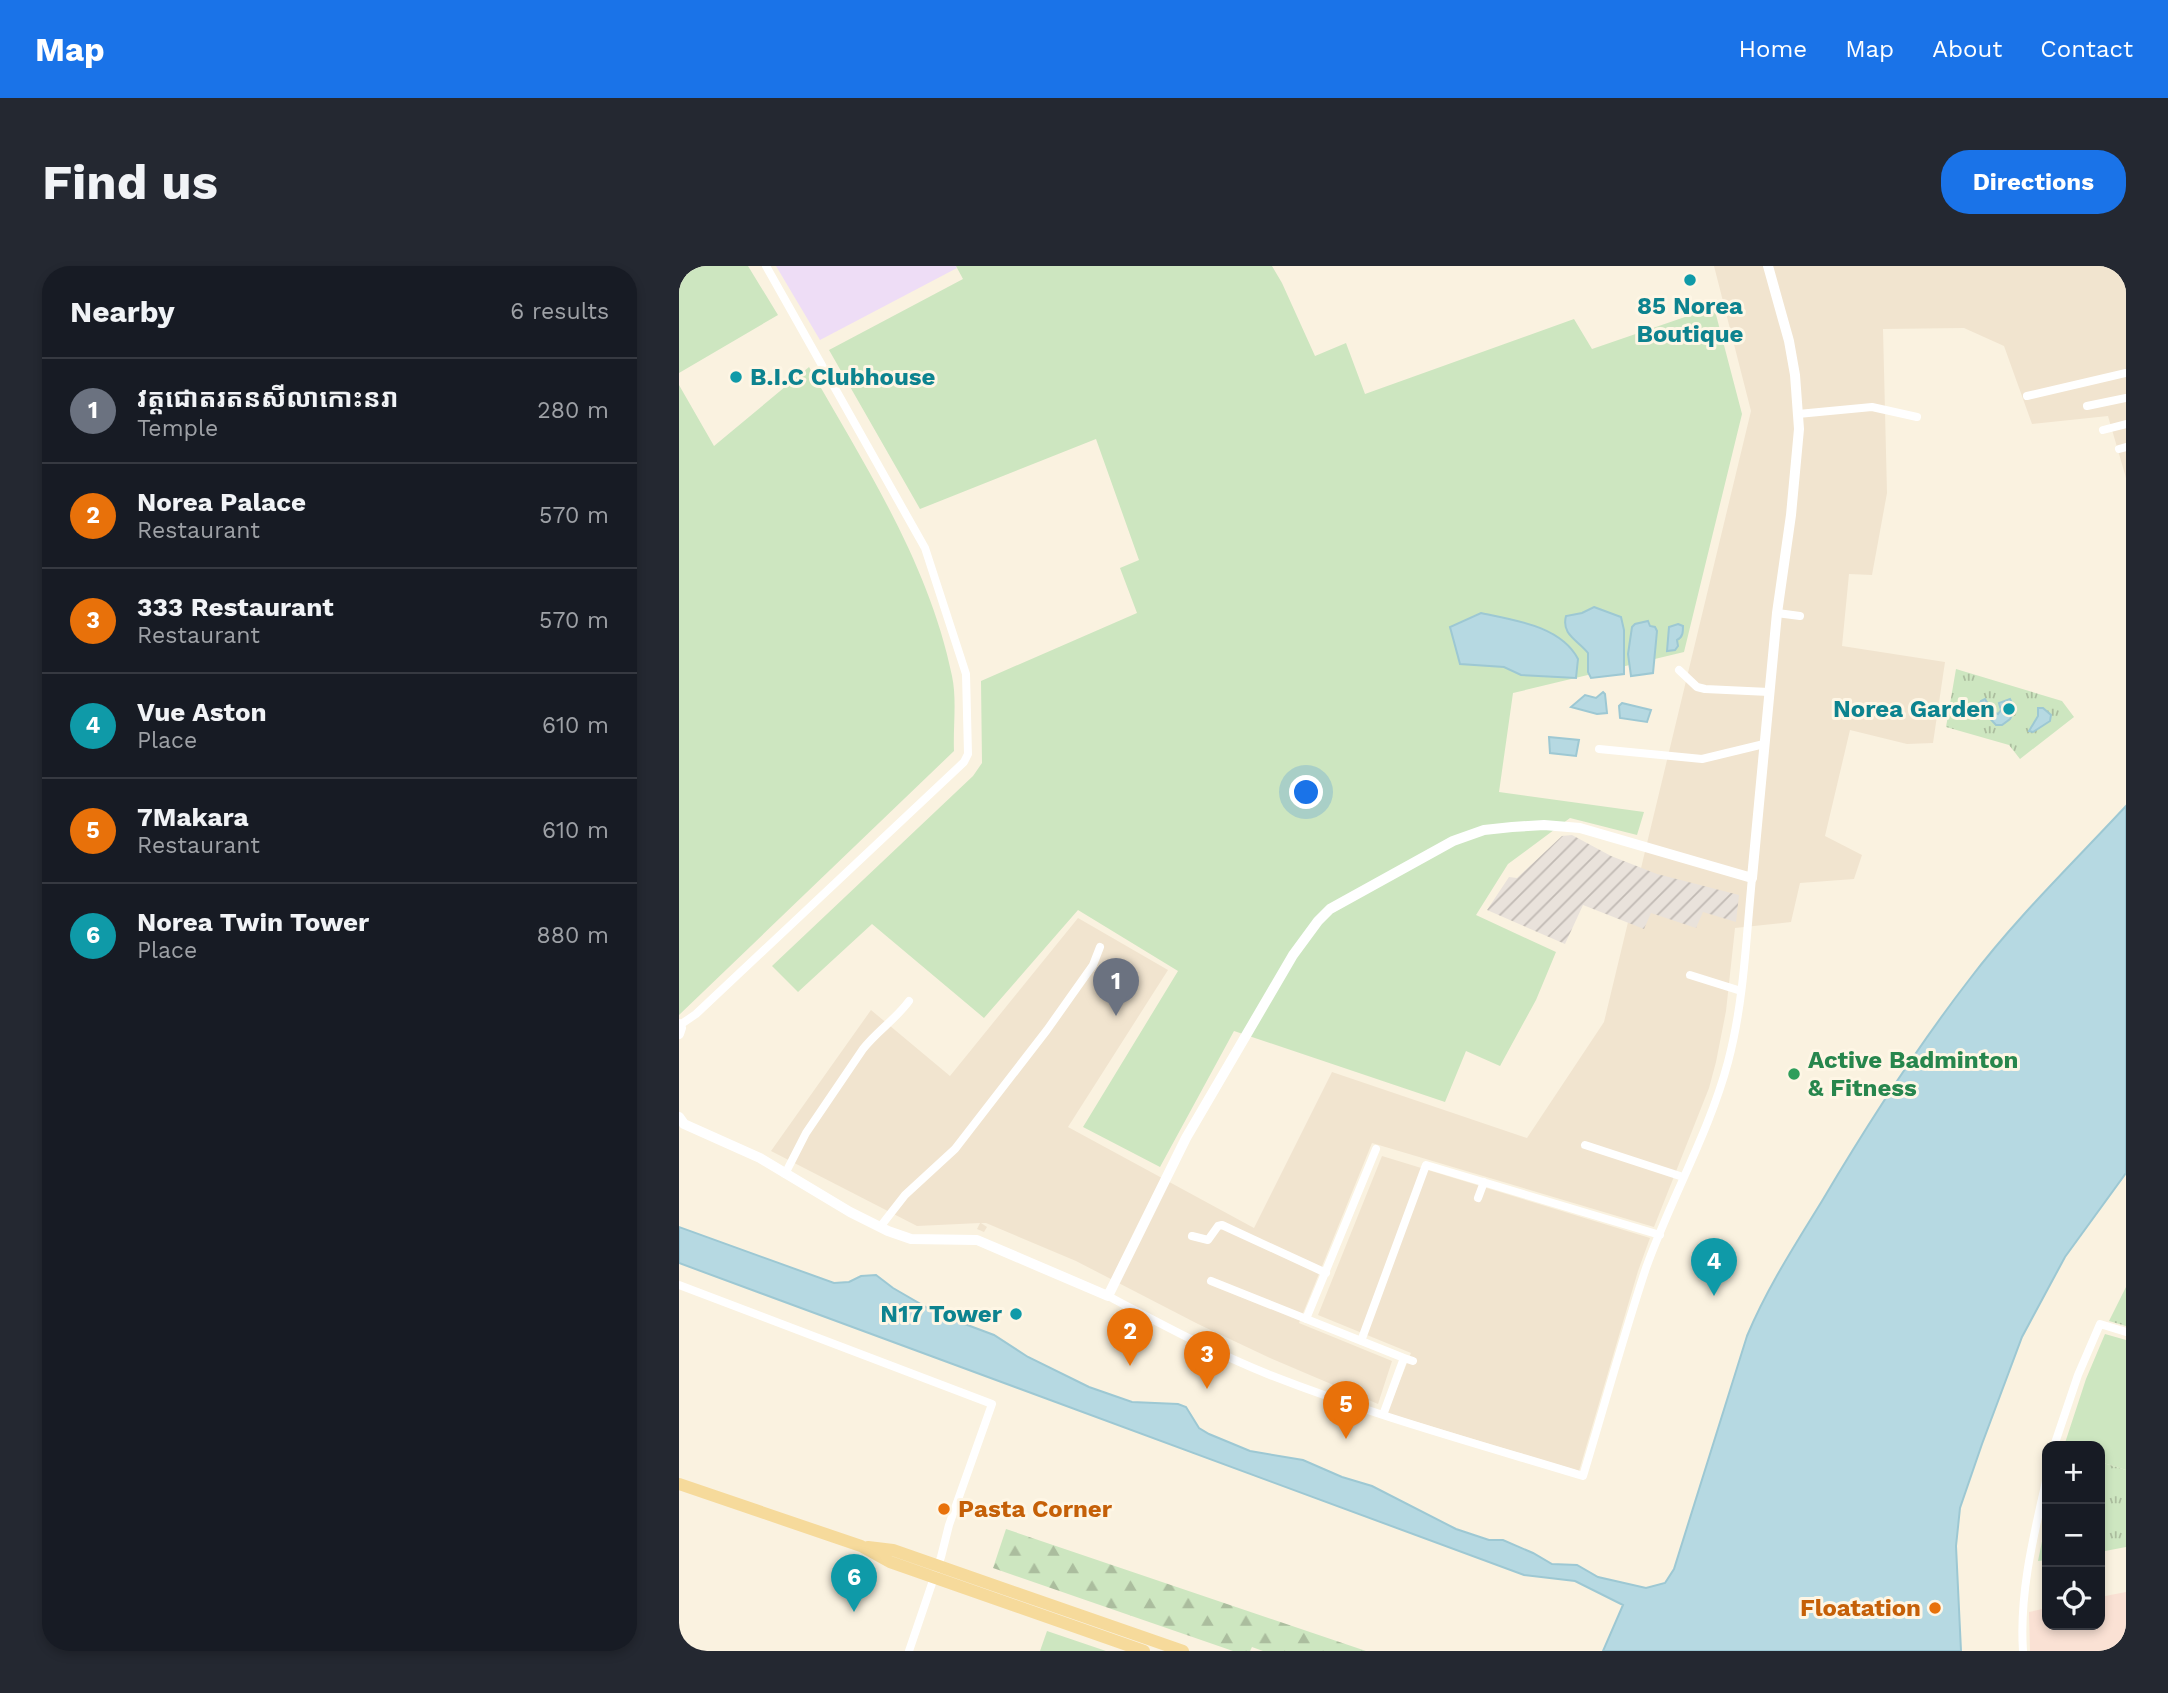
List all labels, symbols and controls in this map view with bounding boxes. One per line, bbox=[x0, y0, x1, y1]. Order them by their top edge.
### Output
text: Map bbox=[35, 30, 105, 69]
text: Home bbox=[1739, 35, 1807, 63]
text: Map bbox=[1845, 35, 1894, 63]
text: About bbox=[1932, 35, 2002, 63]
text: Contact bbox=[2040, 35, 2133, 63]
button: Directions bbox=[1941, 150, 2126, 214]
text: Find us bbox=[42, 153, 218, 211]
marker: 85 Norea Boutique bbox=[1682, 272, 1698, 288]
place label: 85 Norea Boutique bbox=[1637, 292, 1744, 348]
text: Nearby bbox=[70, 294, 175, 329]
text: 6 results bbox=[510, 298, 609, 325]
place label: B.I.C Clubhouse bbox=[750, 363, 936, 391]
marker: B.I.C Clubhouse bbox=[728, 369, 744, 385]
text: វត្តជោតរតនសីលាកោះនរា bbox=[137, 383, 398, 413]
text: 1 bbox=[88, 397, 98, 424]
text: 280 m bbox=[537, 397, 609, 424]
text: Temple bbox=[137, 415, 218, 442]
text: Norea Palace bbox=[137, 487, 306, 517]
text: 2 bbox=[86, 502, 100, 529]
text: 570 m bbox=[539, 502, 609, 529]
text: Restaurant bbox=[137, 517, 260, 544]
text: 333 Restaurant bbox=[137, 592, 334, 622]
text: 3 bbox=[86, 607, 100, 634]
text: 570 m bbox=[539, 607, 609, 634]
text: Restaurant bbox=[137, 622, 260, 649]
place label: Norea Garden bbox=[1833, 695, 1995, 723]
text: Vue Aston bbox=[137, 697, 267, 727]
marker: Norea Garden bbox=[2001, 701, 2017, 717]
text: 4 bbox=[86, 712, 100, 739]
text: 610 m bbox=[542, 712, 609, 739]
text: Place bbox=[137, 727, 197, 754]
your location bbox=[1289, 775, 1323, 809]
text: 7Makara bbox=[137, 802, 249, 832]
text: 5 bbox=[86, 817, 100, 844]
text: 610 m bbox=[542, 817, 609, 844]
text: Restaurant bbox=[137, 832, 260, 859]
text: Norea Twin Tower bbox=[137, 907, 369, 937]
text: 6 bbox=[86, 922, 100, 949]
text: 880 m bbox=[537, 922, 609, 949]
text: Place bbox=[137, 937, 197, 964]
pin: 1 bbox=[1093, 958, 1139, 1016]
place label: Active Badminton & Fitness bbox=[1808, 1046, 2018, 1102]
marker: Active Badminton & Fitness bbox=[1786, 1066, 1802, 1082]
pin: 4 bbox=[1691, 1238, 1737, 1296]
place label: N17 Tower bbox=[880, 1300, 1003, 1328]
marker: N17 Tower bbox=[1008, 1306, 1024, 1322]
pin: 2 bbox=[1107, 1308, 1153, 1366]
pin: 3 bbox=[1184, 1331, 1230, 1389]
pin: 5 bbox=[1323, 1381, 1369, 1439]
map controls bbox=[2042, 1441, 2105, 1630]
button: + bbox=[2042, 1441, 2105, 1504]
place label: Pasta Corner bbox=[958, 1495, 1113, 1523]
marker: Pasta Corner bbox=[936, 1501, 952, 1517]
button: − bbox=[2042, 1504, 2105, 1567]
pin: 6 bbox=[831, 1554, 877, 1612]
button: locate bbox=[2042, 1567, 2105, 1630]
place label: Floatation bbox=[1800, 1594, 1921, 1622]
marker: Floatation bbox=[1927, 1600, 1943, 1616]

